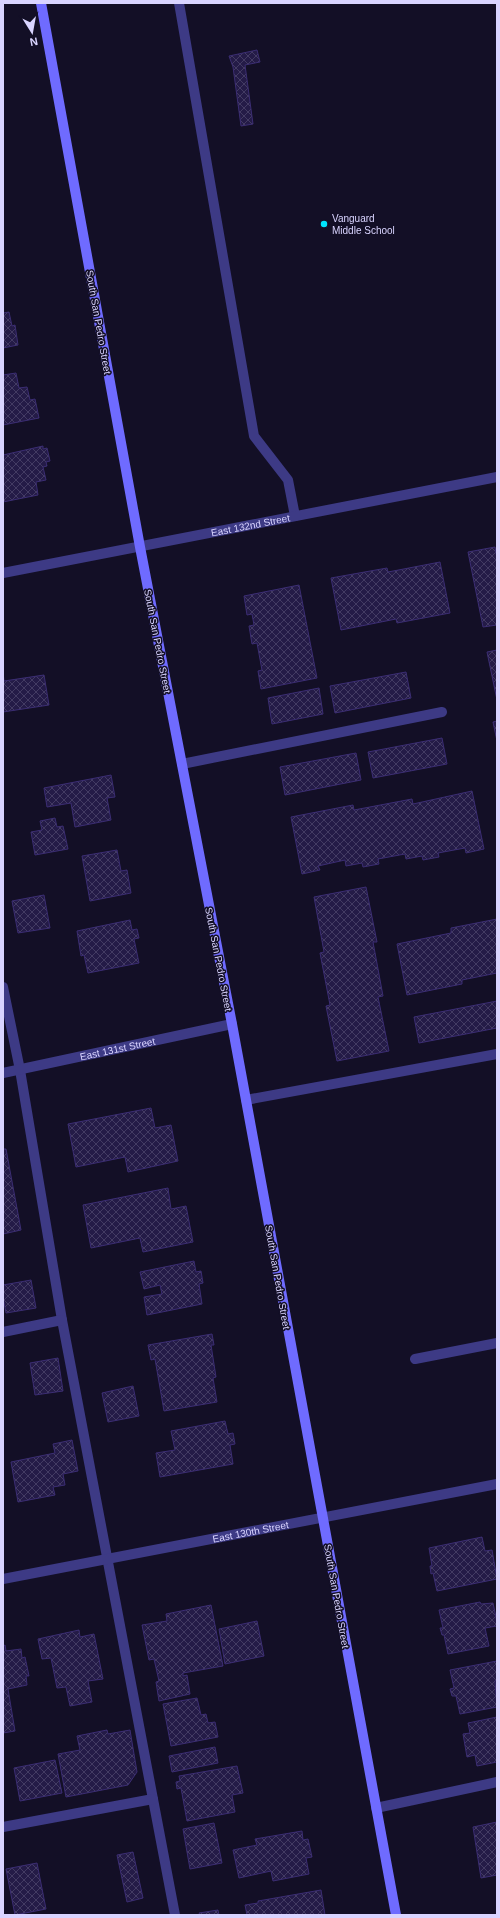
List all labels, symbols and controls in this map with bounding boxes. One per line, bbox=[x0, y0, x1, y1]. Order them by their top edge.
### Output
north arrow bbox=[12, 12, 52, 52]
text: N bbox=[29, 35, 39, 48]
place label: Vanguard Middle School bbox=[332, 213, 395, 236]
marker: Vanguard Middle School bbox=[319, 219, 329, 229]
street label: South San Pedro Street bbox=[84, 269, 113, 375]
street label: East 132nd Street bbox=[210, 512, 291, 538]
street label: South San Pedro Street bbox=[142, 588, 173, 694]
street label: South San Pedro Street bbox=[203, 906, 234, 1012]
street label: East 131st Street bbox=[79, 1036, 156, 1062]
street label: South San Pedro Street bbox=[263, 1224, 292, 1330]
street label: East 130th Street bbox=[212, 1519, 290, 1545]
street label: South San Pedro Street bbox=[322, 1543, 351, 1649]

